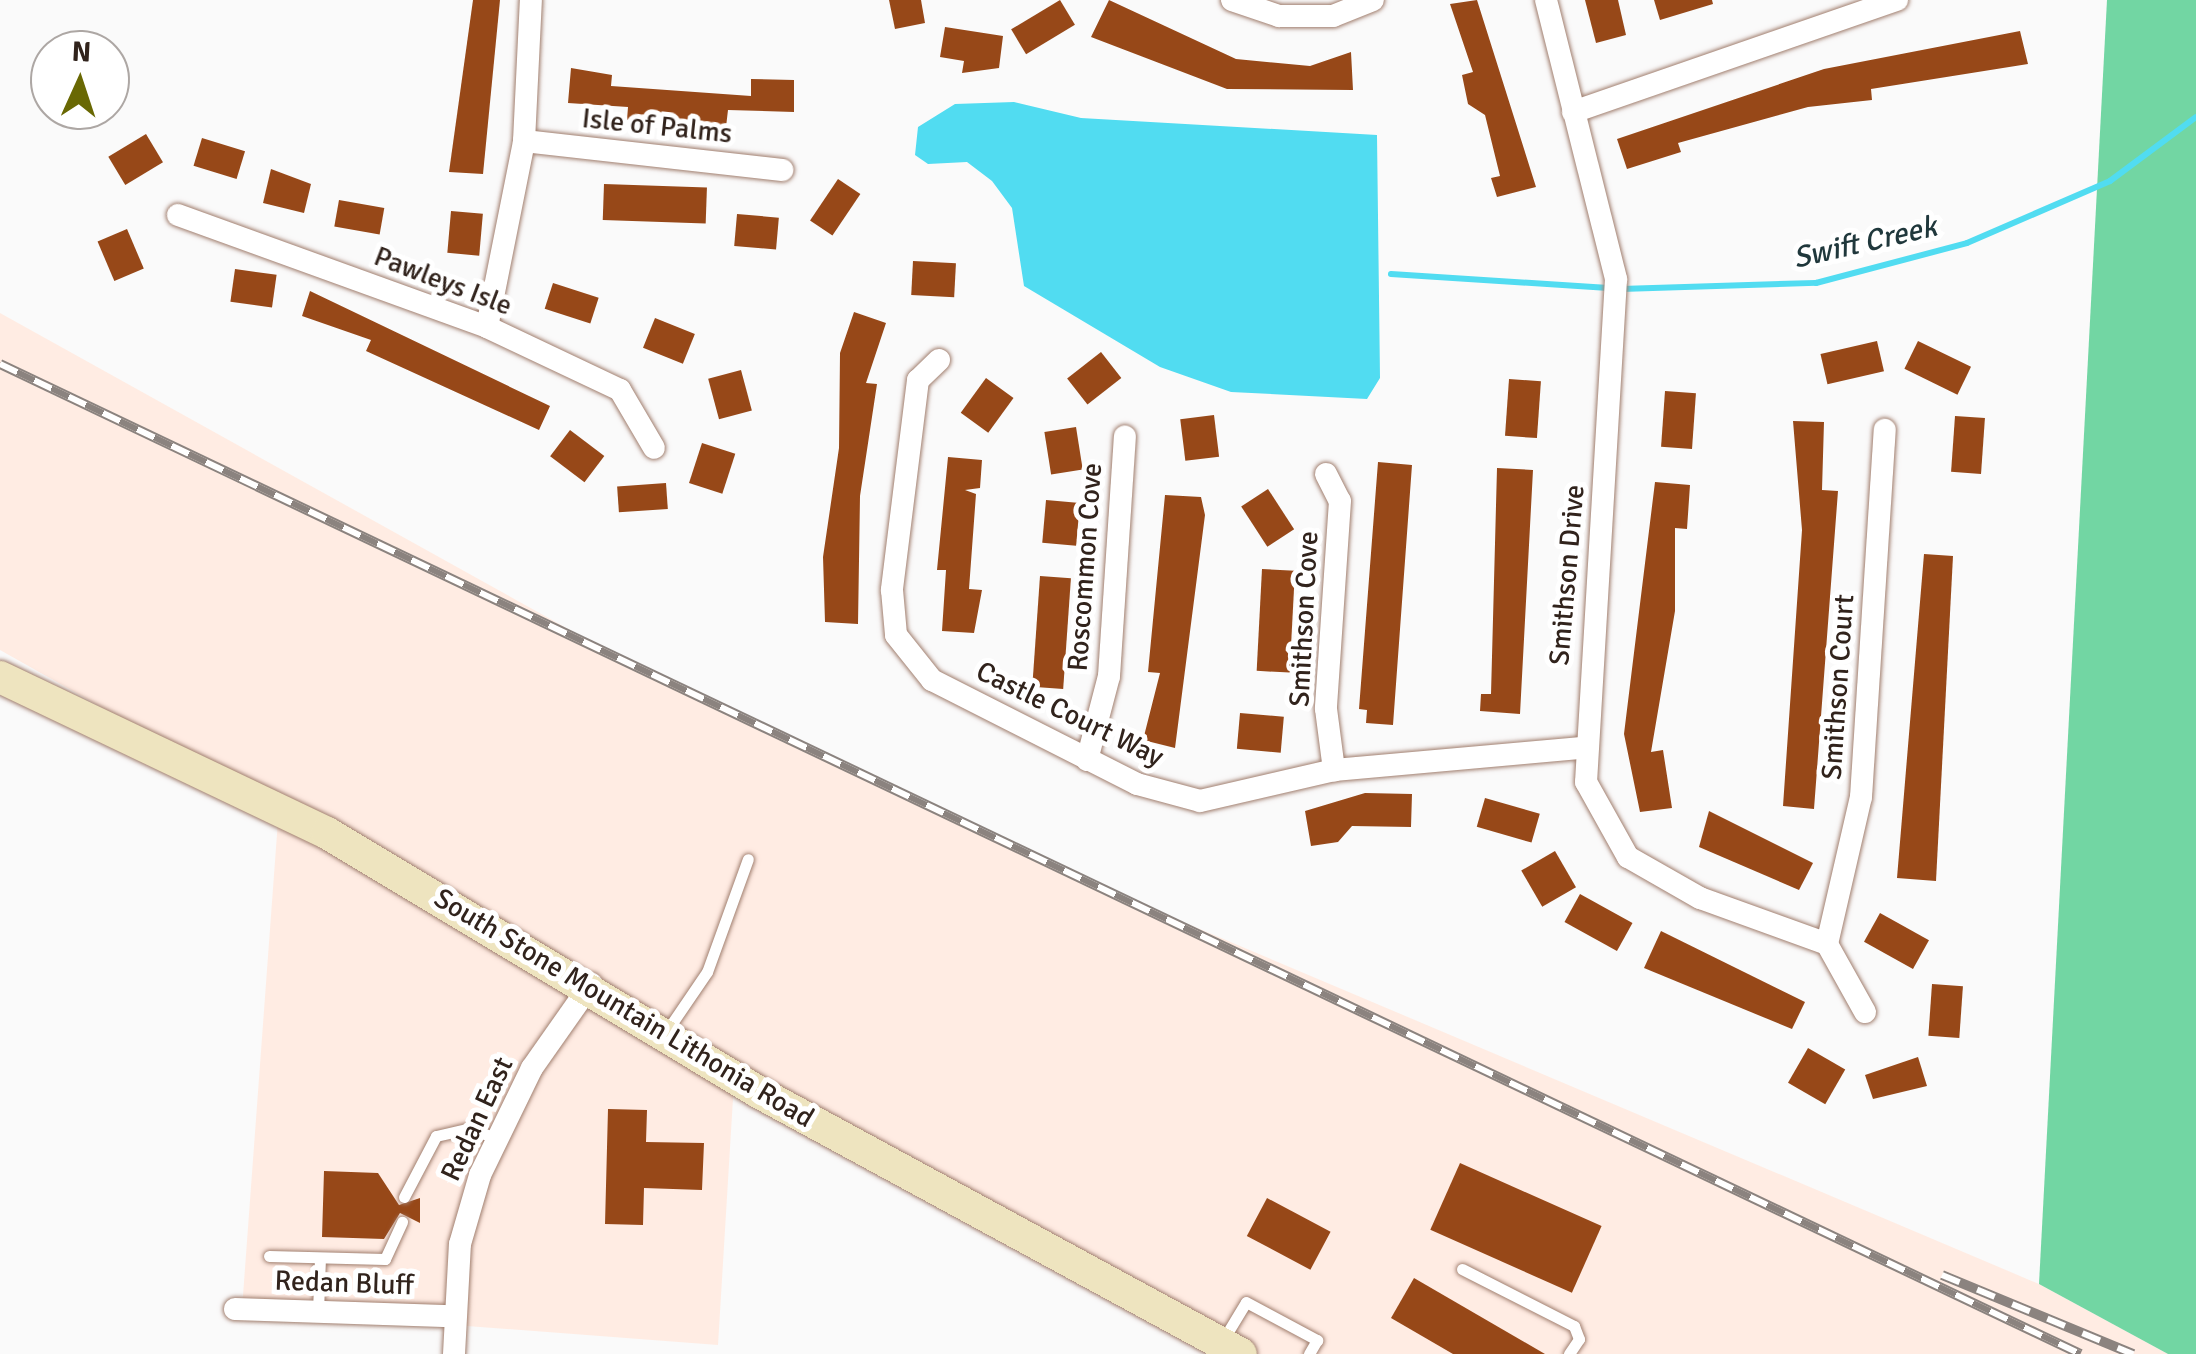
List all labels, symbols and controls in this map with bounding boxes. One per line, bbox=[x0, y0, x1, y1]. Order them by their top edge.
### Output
north arrow bbox=[30, 30, 130, 130]
text: N bbox=[71, 35, 92, 70]
street label: Isle of Palms bbox=[580, 101, 734, 151]
water label: Swift Creek bbox=[1790, 209, 1940, 277]
street label: Pawleys Isle bbox=[369, 239, 517, 323]
street label: Roscommon Cove bbox=[1061, 462, 1109, 672]
street label: Smithson Drive bbox=[1542, 483, 1592, 667]
street label: Smithson Cove bbox=[1283, 530, 1325, 708]
street label: Smithson Court bbox=[1815, 593, 1861, 781]
street label: Castle Court Way bbox=[971, 654, 1169, 774]
street label: South Stone Mountain Lithonia Road bbox=[428, 881, 820, 1135]
street label: Redan East bbox=[434, 1052, 520, 1186]
street label: Redan Bluff bbox=[274, 1264, 414, 1302]

